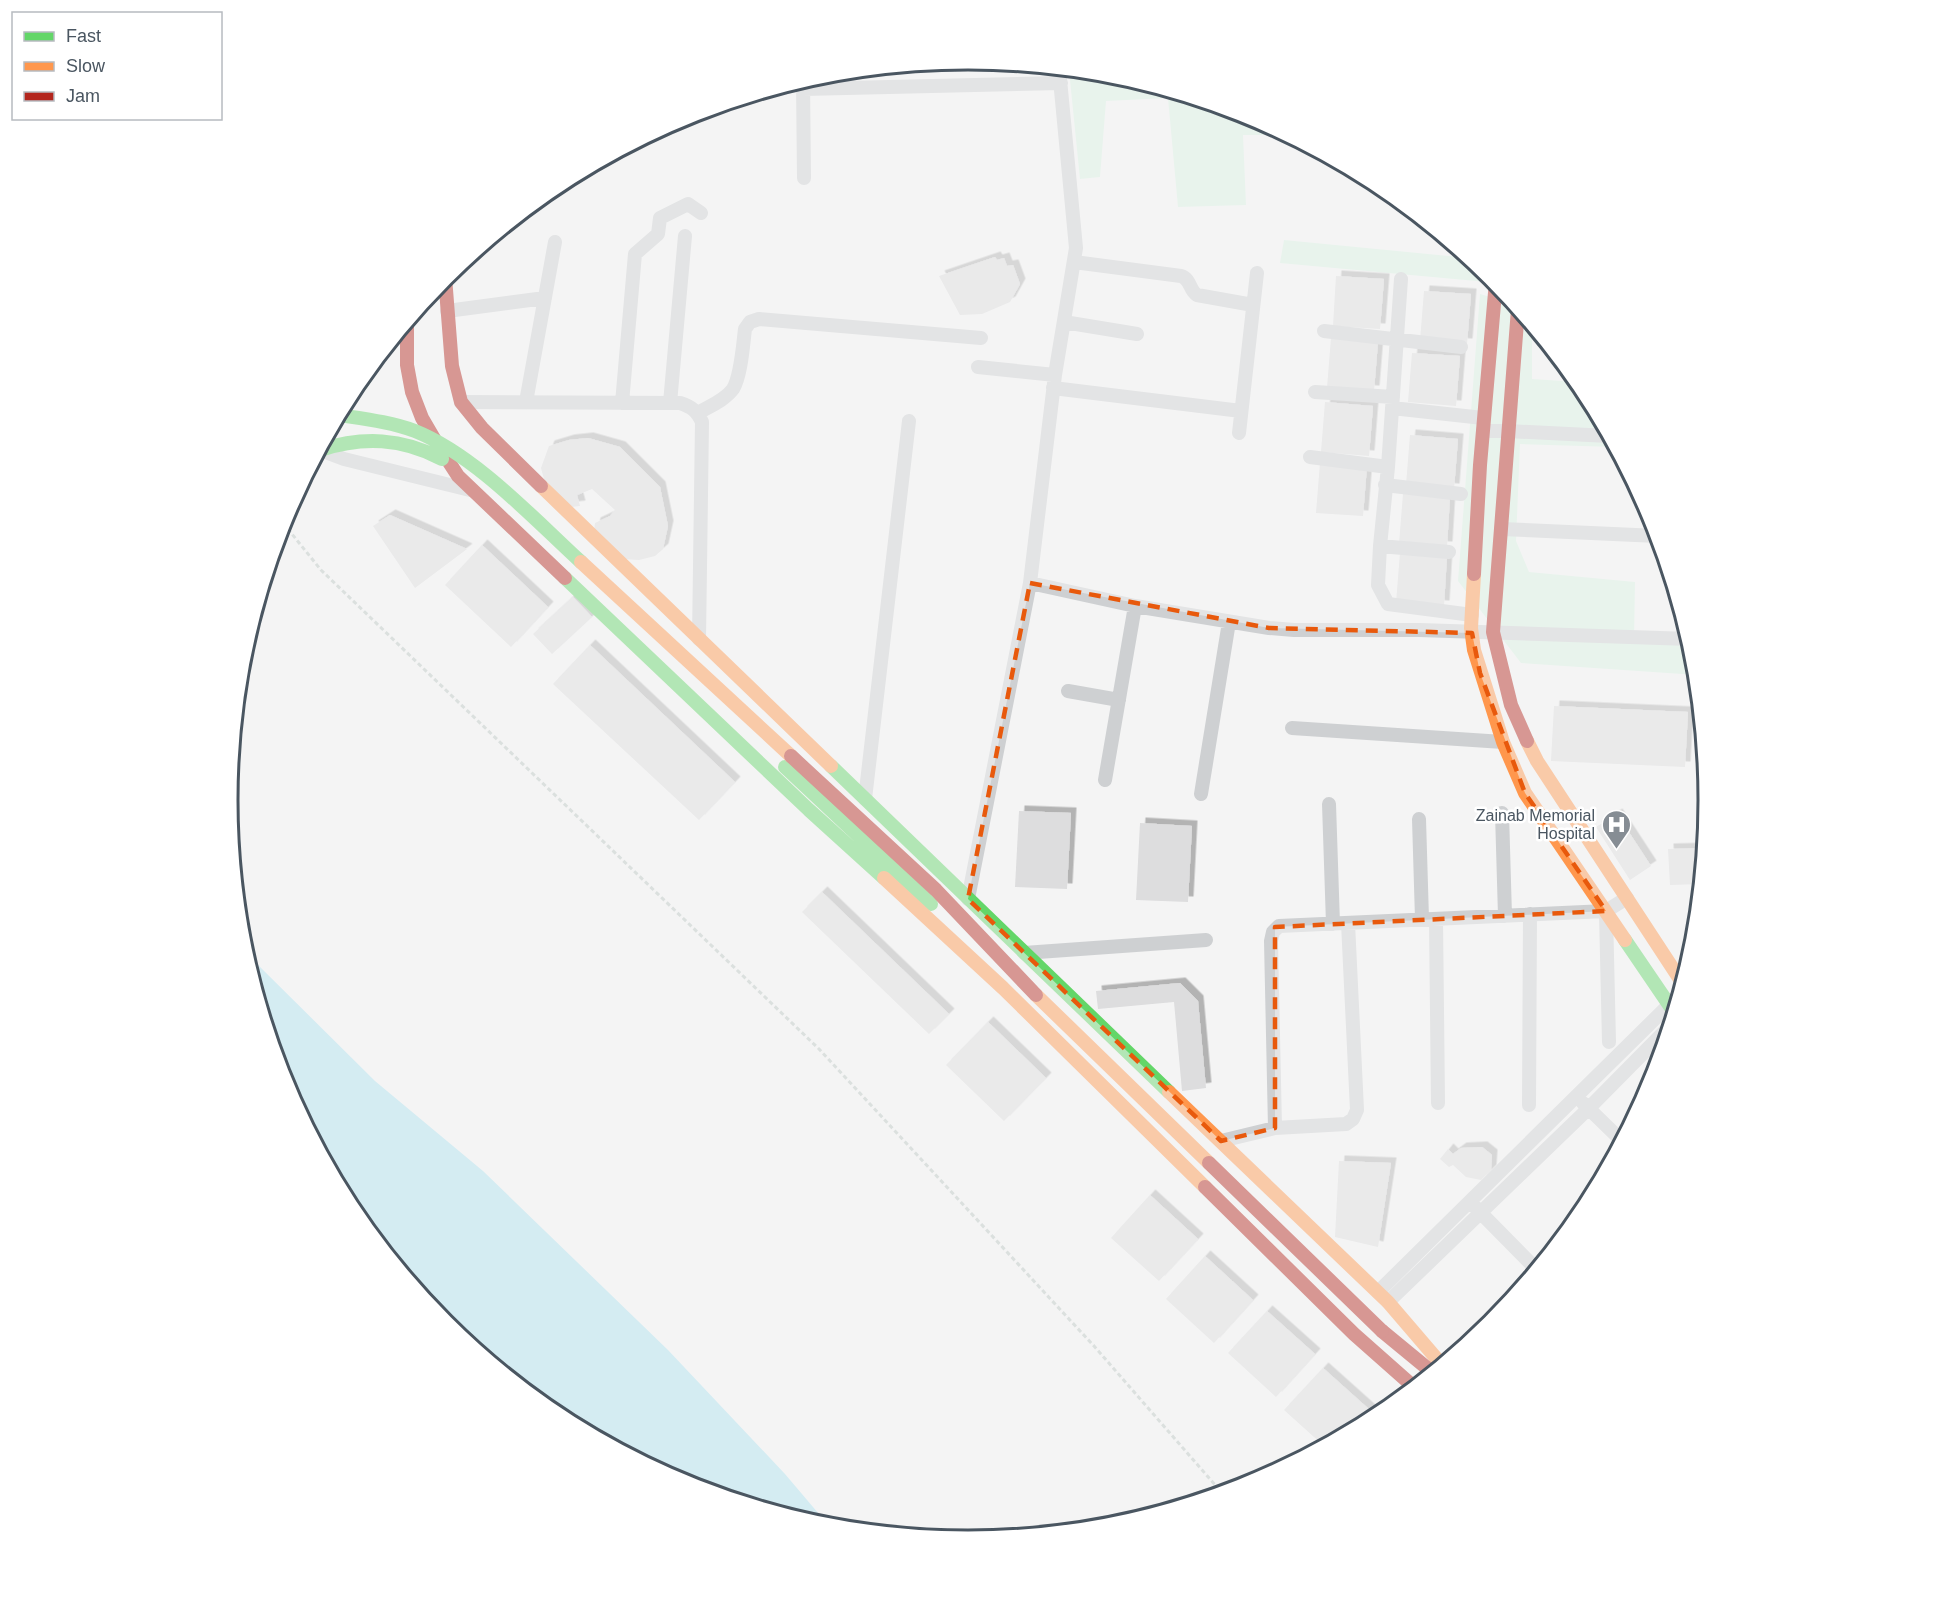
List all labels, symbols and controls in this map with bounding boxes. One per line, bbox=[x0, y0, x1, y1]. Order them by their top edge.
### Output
legend bbox=[12, 12, 222, 120]
text: Fast bbox=[66, 26, 101, 46]
text: Slow bbox=[66, 56, 106, 76]
text: Jam bbox=[66, 86, 100, 106]
place label: Zainab Memorial Hospital bbox=[1476, 807, 1595, 842]
hospital icon: Zainab Memorial Hospital bbox=[1600, 808, 1632, 850]

